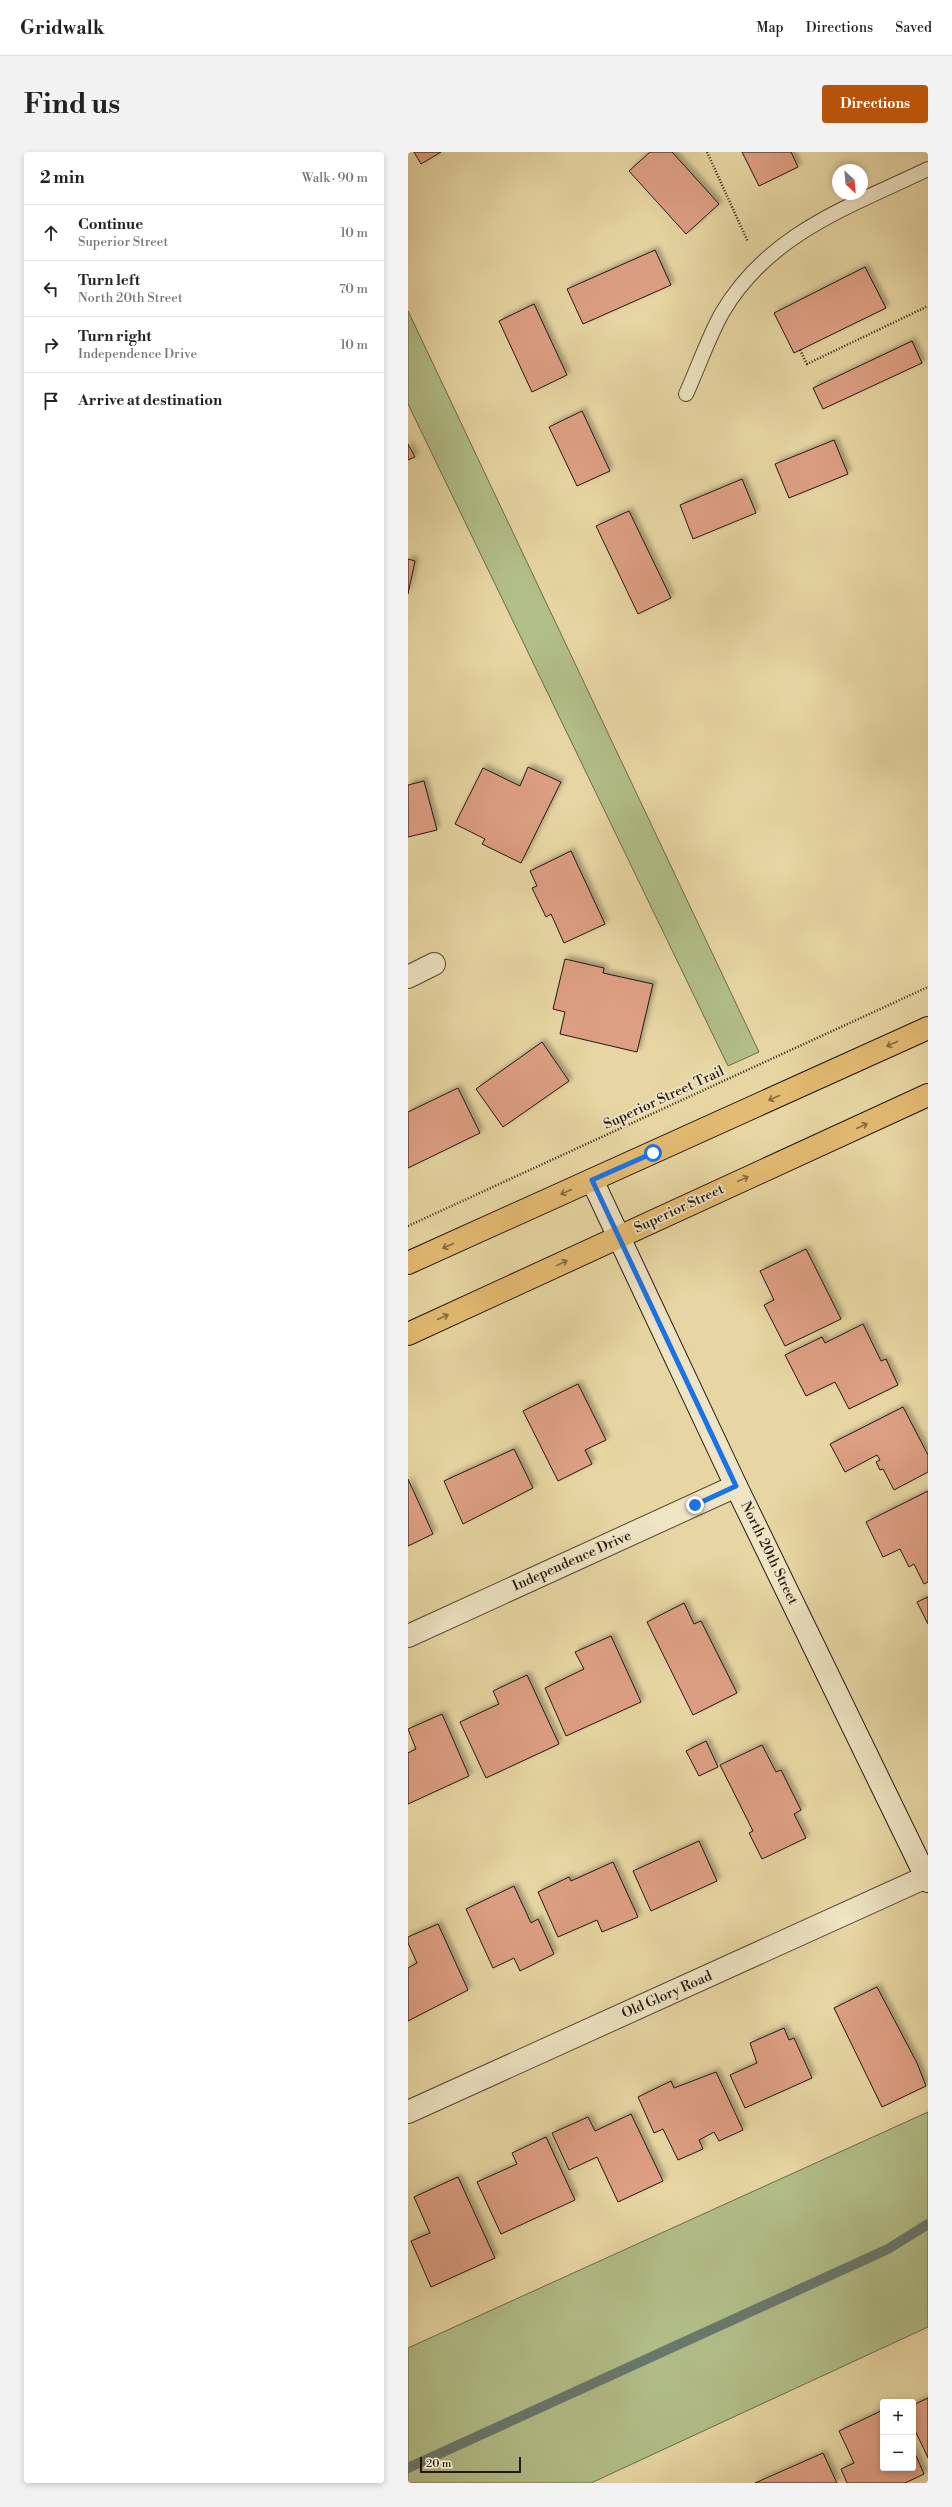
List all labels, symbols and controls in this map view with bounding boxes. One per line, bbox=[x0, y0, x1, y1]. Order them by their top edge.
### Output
text: Gridwalk bbox=[20, 16, 104, 40]
text: Map bbox=[756, 19, 784, 37]
text: Directions bbox=[806, 19, 873, 37]
text: Saved bbox=[895, 19, 932, 37]
button: Directions bbox=[822, 85, 928, 123]
text: Find us bbox=[24, 87, 120, 122]
north arrow bbox=[832, 164, 868, 200]
text: 2 min bbox=[40, 167, 85, 189]
text: Walk · 90 m bbox=[302, 170, 368, 186]
text: Continue bbox=[78, 215, 143, 234]
icon: ahead bbox=[40, 222, 62, 244]
text: 10 m bbox=[340, 225, 368, 241]
text: Superior Street bbox=[78, 234, 168, 250]
text: Turn left bbox=[78, 271, 140, 290]
icon: left bbox=[40, 278, 62, 300]
text: 70 m bbox=[339, 281, 368, 297]
text: North 20th Street bbox=[78, 290, 183, 306]
text: Turn right bbox=[78, 327, 152, 346]
icon: right bbox=[40, 334, 62, 356]
text: 10 m bbox=[340, 337, 368, 353]
text: Independence Drive bbox=[78, 346, 197, 362]
icon: arrive bbox=[40, 390, 62, 412]
text: Arrive at destination bbox=[78, 391, 222, 410]
one-way arrow bbox=[887, 1041, 899, 1048]
street label: Superior Street Trail bbox=[601, 1062, 727, 1134]
one-way arrow bbox=[768, 1095, 780, 1102]
one-way arrow bbox=[855, 1121, 867, 1129]
route start bbox=[644, 1144, 662, 1162]
one-way arrow bbox=[737, 1175, 749, 1183]
street label: Superior Street bbox=[631, 1180, 727, 1238]
one-way arrow bbox=[561, 1189, 573, 1196]
one-way arrow bbox=[442, 1242, 454, 1250]
one-way arrow bbox=[555, 1259, 567, 1266]
one-way arrow bbox=[437, 1313, 449, 1321]
route end bbox=[686, 1496, 704, 1514]
street label: North 20th Street bbox=[736, 1498, 802, 1608]
street label: Independence Drive bbox=[510, 1527, 634, 1595]
street label: Old Glory Road bbox=[619, 1967, 715, 2023]
map controls bbox=[880, 2399, 916, 2471]
button: + bbox=[880, 2399, 916, 2435]
button: − bbox=[880, 2435, 916, 2471]
scale bar bbox=[420, 2455, 521, 2474]
text: 20 m bbox=[426, 2457, 451, 2471]

